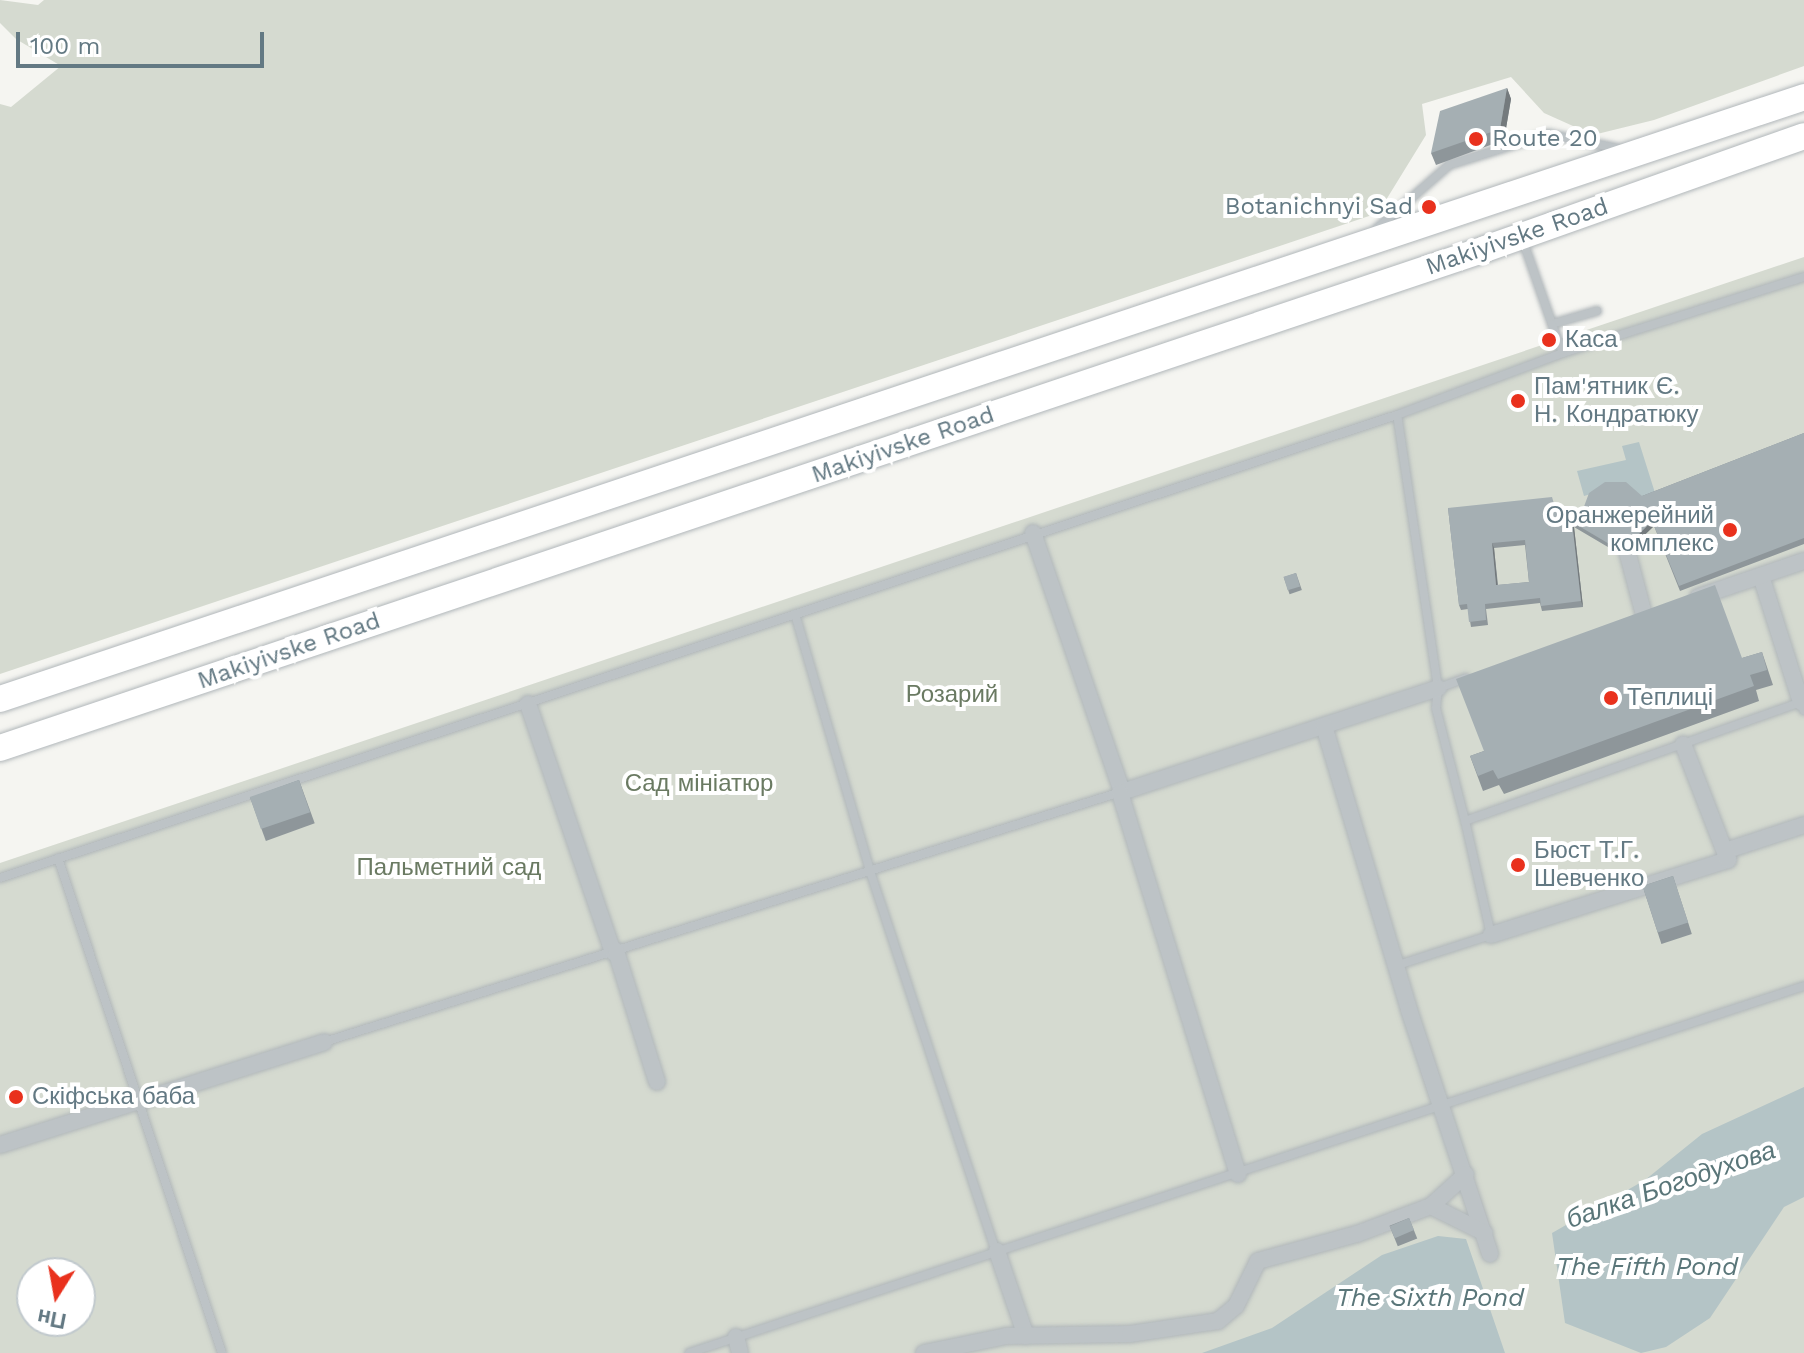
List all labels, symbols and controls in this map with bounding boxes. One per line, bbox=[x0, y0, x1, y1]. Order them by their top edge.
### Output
scale bar bbox=[20, 16, 268, 66]
text: 100 m bbox=[30, 32, 100, 60]
place label: Route 20 bbox=[1492, 125, 1598, 153]
marker: Route 20 bbox=[1467, 130, 1485, 148]
street label: Makiyivske Road bbox=[1422, 192, 1612, 282]
place label: Botanichnyi Sad bbox=[1225, 193, 1413, 221]
marker: Botanichnyi Sad bbox=[1420, 198, 1438, 216]
place label: Каса bbox=[1565, 326, 1618, 354]
marker: Каса bbox=[1540, 331, 1558, 349]
place label: Пам'ятник Є. Н. Кондратюку bbox=[1534, 373, 1698, 429]
marker: Пам'ятник Є. Н. Кондратюку bbox=[1509, 392, 1527, 410]
street label: Makiyivske Road bbox=[808, 400, 998, 490]
place label: Оранжерейний комплекс bbox=[1546, 502, 1714, 558]
marker: Оранжерейний комплекс bbox=[1721, 521, 1739, 539]
street label: Makiyivske Road bbox=[194, 606, 384, 696]
park label: Розарий bbox=[906, 681, 998, 709]
place label: Теплиці bbox=[1627, 684, 1713, 712]
marker: Теплиці bbox=[1602, 689, 1620, 707]
park label: Сад мініатюр bbox=[625, 770, 773, 798]
place label: Бюст Т.Г. Шевченко bbox=[1534, 837, 1644, 893]
park label: Пальметний сад bbox=[357, 854, 541, 882]
marker: Бюст Т.Г. Шевченко bbox=[1509, 856, 1527, 874]
place label: Скіфська баба bbox=[32, 1083, 195, 1111]
marker: Скіфська баба bbox=[7, 1088, 25, 1106]
water label: балка Богодухова bbox=[1562, 1135, 1780, 1235]
water label: The Fifth Pond bbox=[1556, 1251, 1738, 1283]
north arrow bbox=[16, 1257, 96, 1337]
water label: The Sixth Pond bbox=[1336, 1282, 1524, 1314]
text: Пн bbox=[35, 1304, 68, 1334]

